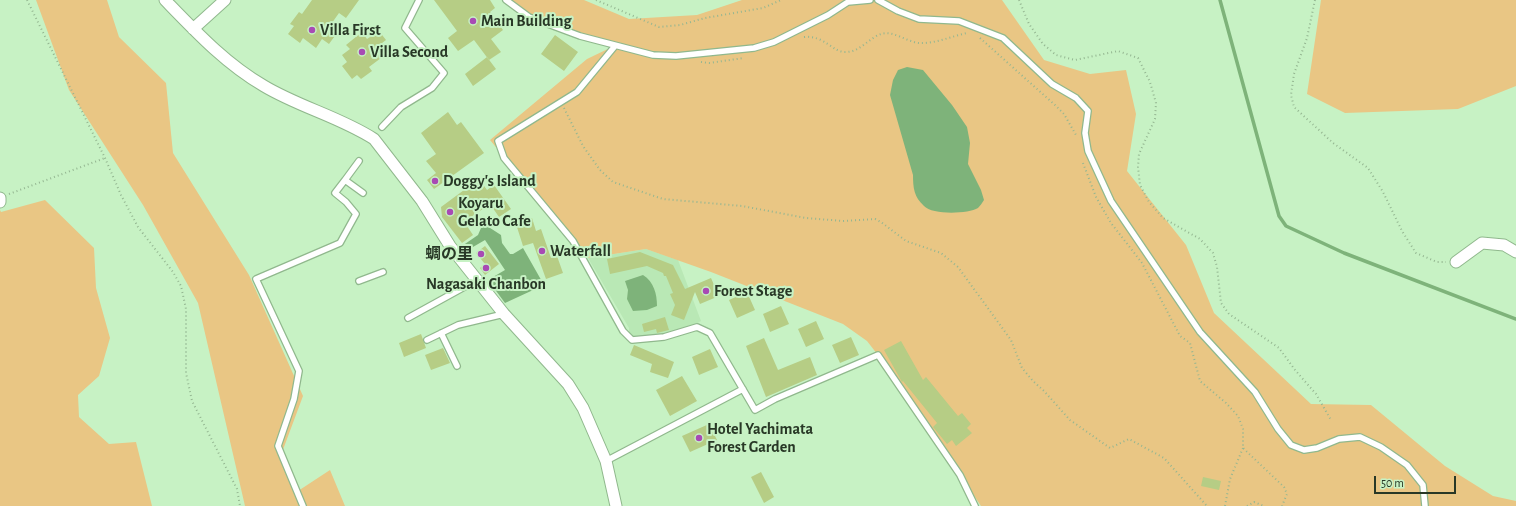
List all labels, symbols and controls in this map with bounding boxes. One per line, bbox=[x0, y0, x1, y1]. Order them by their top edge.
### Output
place label: Main Building bbox=[481, 11, 571, 31]
marker: Main Building bbox=[468, 16, 478, 26]
place label: Villa First bbox=[320, 20, 381, 40]
marker: Villa First bbox=[307, 25, 317, 35]
place label: Villa Second bbox=[370, 42, 448, 62]
marker: Villa Second bbox=[357, 47, 367, 57]
place label: Doggy's Island bbox=[443, 171, 536, 191]
marker: Doggy's Island bbox=[430, 176, 440, 186]
place label: Koyaru Gelato Cafe bbox=[458, 193, 531, 231]
marker: Koyaru Gelato Cafe bbox=[445, 207, 455, 217]
place label: Waterfall bbox=[550, 241, 611, 261]
place label: 蜩の里 bbox=[425, 244, 473, 264]
marker: Waterfall bbox=[537, 246, 547, 256]
marker: 蜩の里 bbox=[476, 249, 486, 259]
marker: Nagasaki Chanbon bbox=[481, 263, 491, 273]
place label: Nagasaki Chanbon bbox=[426, 274, 546, 294]
place label: Forest Stage bbox=[714, 281, 792, 301]
marker: Forest Stage bbox=[701, 286, 711, 296]
place label: Hotel Yachimata Forest Garden bbox=[707, 419, 813, 457]
marker: Hotel Yachimata Forest Garden bbox=[694, 433, 704, 443]
scale bar bbox=[1376, 468, 1458, 494]
text: 50 m bbox=[1381, 477, 1404, 489]

